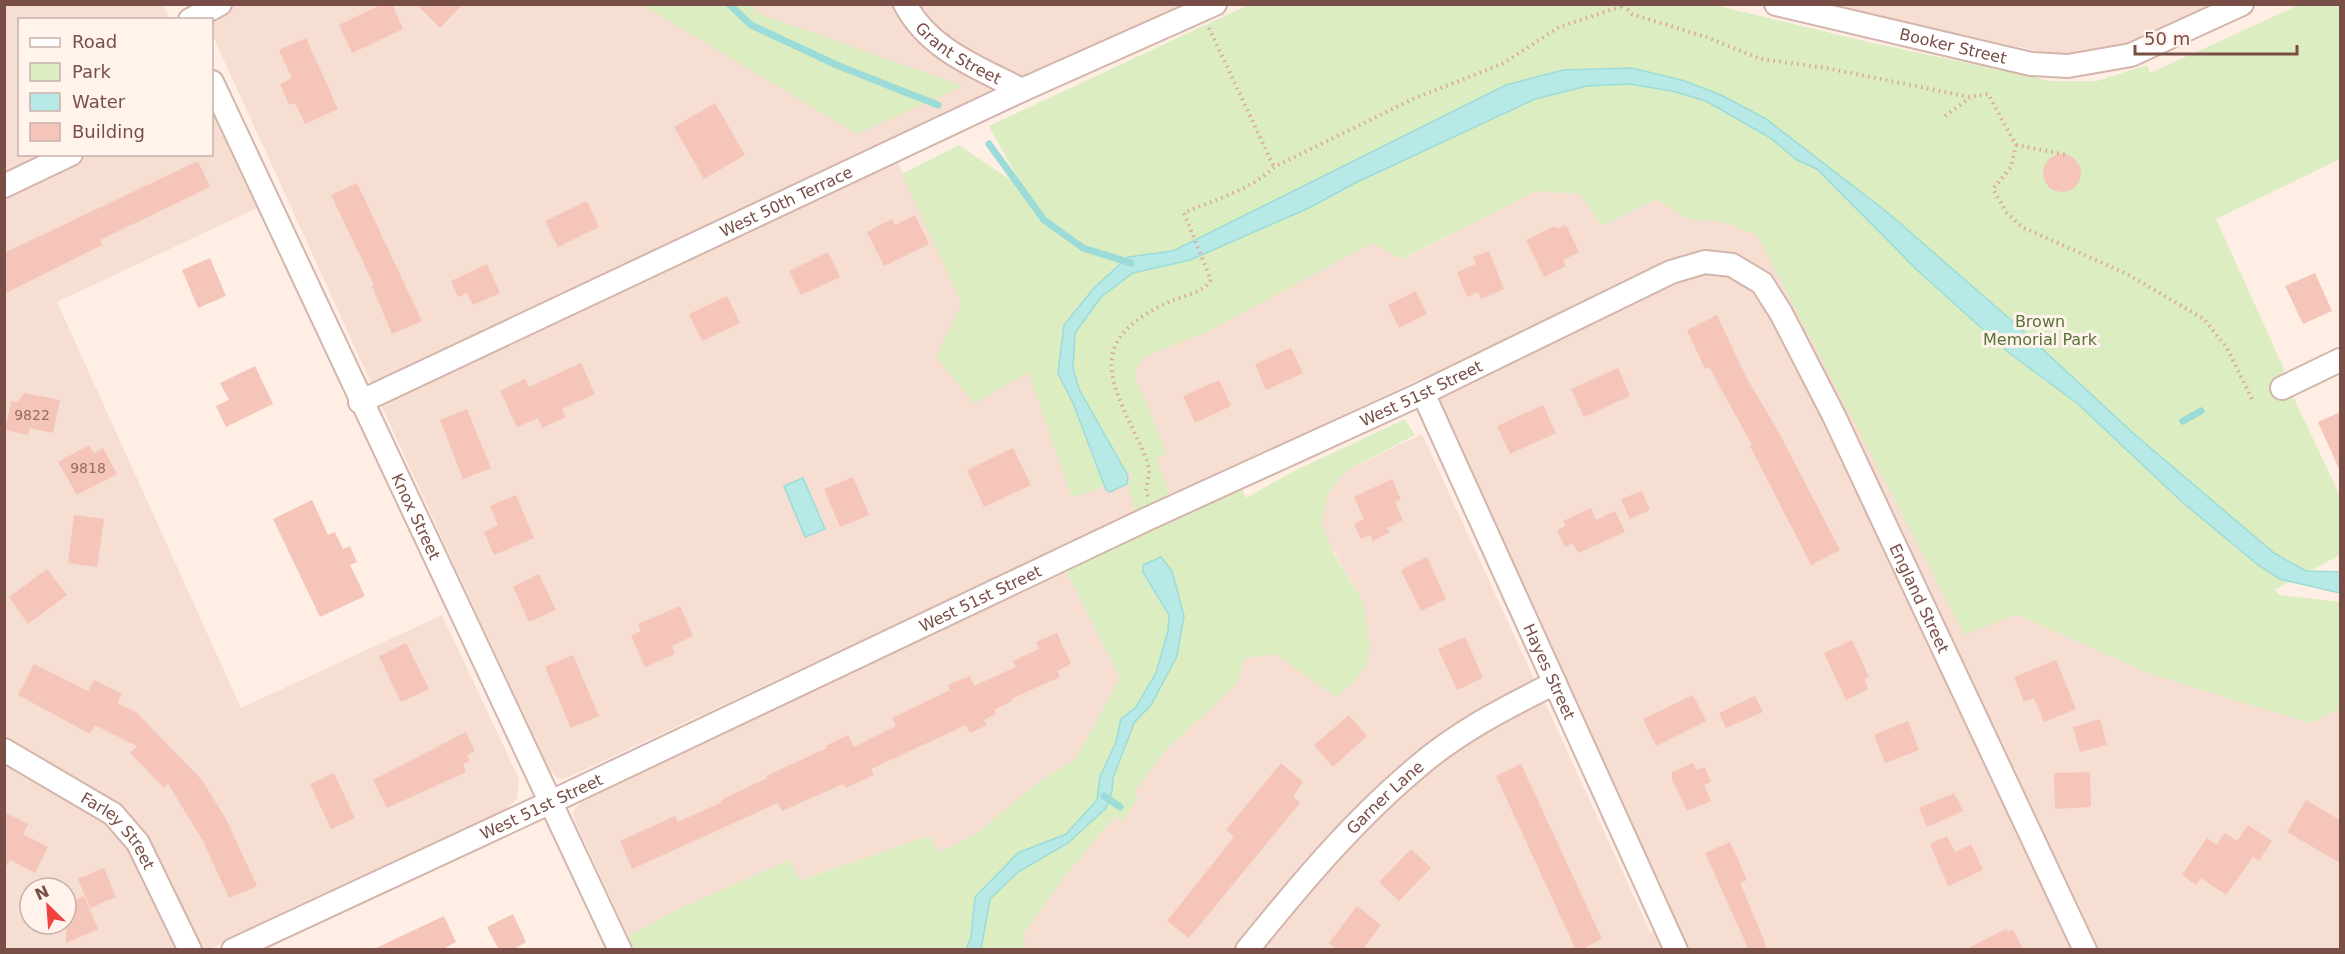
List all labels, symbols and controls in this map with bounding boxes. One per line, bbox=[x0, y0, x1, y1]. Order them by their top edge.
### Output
legend bbox=[18, 18, 213, 156]
street label: Grant Street bbox=[911, 18, 1004, 88]
scale bar bbox=[2135, 18, 2297, 56]
street label: Booker Street bbox=[1898, 24, 2008, 68]
text: 50 m bbox=[2144, 28, 2190, 49]
text: Road bbox=[72, 31, 117, 52]
text: Park bbox=[72, 61, 111, 82]
text: Water bbox=[72, 91, 126, 112]
text: Building bbox=[72, 121, 145, 142]
street label: West 50th Terrace bbox=[717, 162, 856, 241]
park label: Brown Memorial Park bbox=[1983, 312, 2098, 349]
street label: West 51st Street bbox=[1357, 357, 1485, 431]
house number: 9822 bbox=[14, 407, 50, 423]
house number: 9818 bbox=[70, 460, 106, 476]
street label: Knox Street bbox=[387, 470, 444, 563]
street label: England Street bbox=[1885, 541, 1953, 656]
street label: West 51st Street bbox=[916, 561, 1045, 636]
street label: Hayes Street bbox=[1519, 621, 1579, 723]
street label: Garner Lane bbox=[1343, 757, 1428, 838]
street label: West 51st Street bbox=[477, 770, 606, 844]
street label: Farley Street bbox=[78, 788, 158, 873]
north arrow bbox=[18, 876, 78, 936]
text: N bbox=[32, 881, 52, 904]

